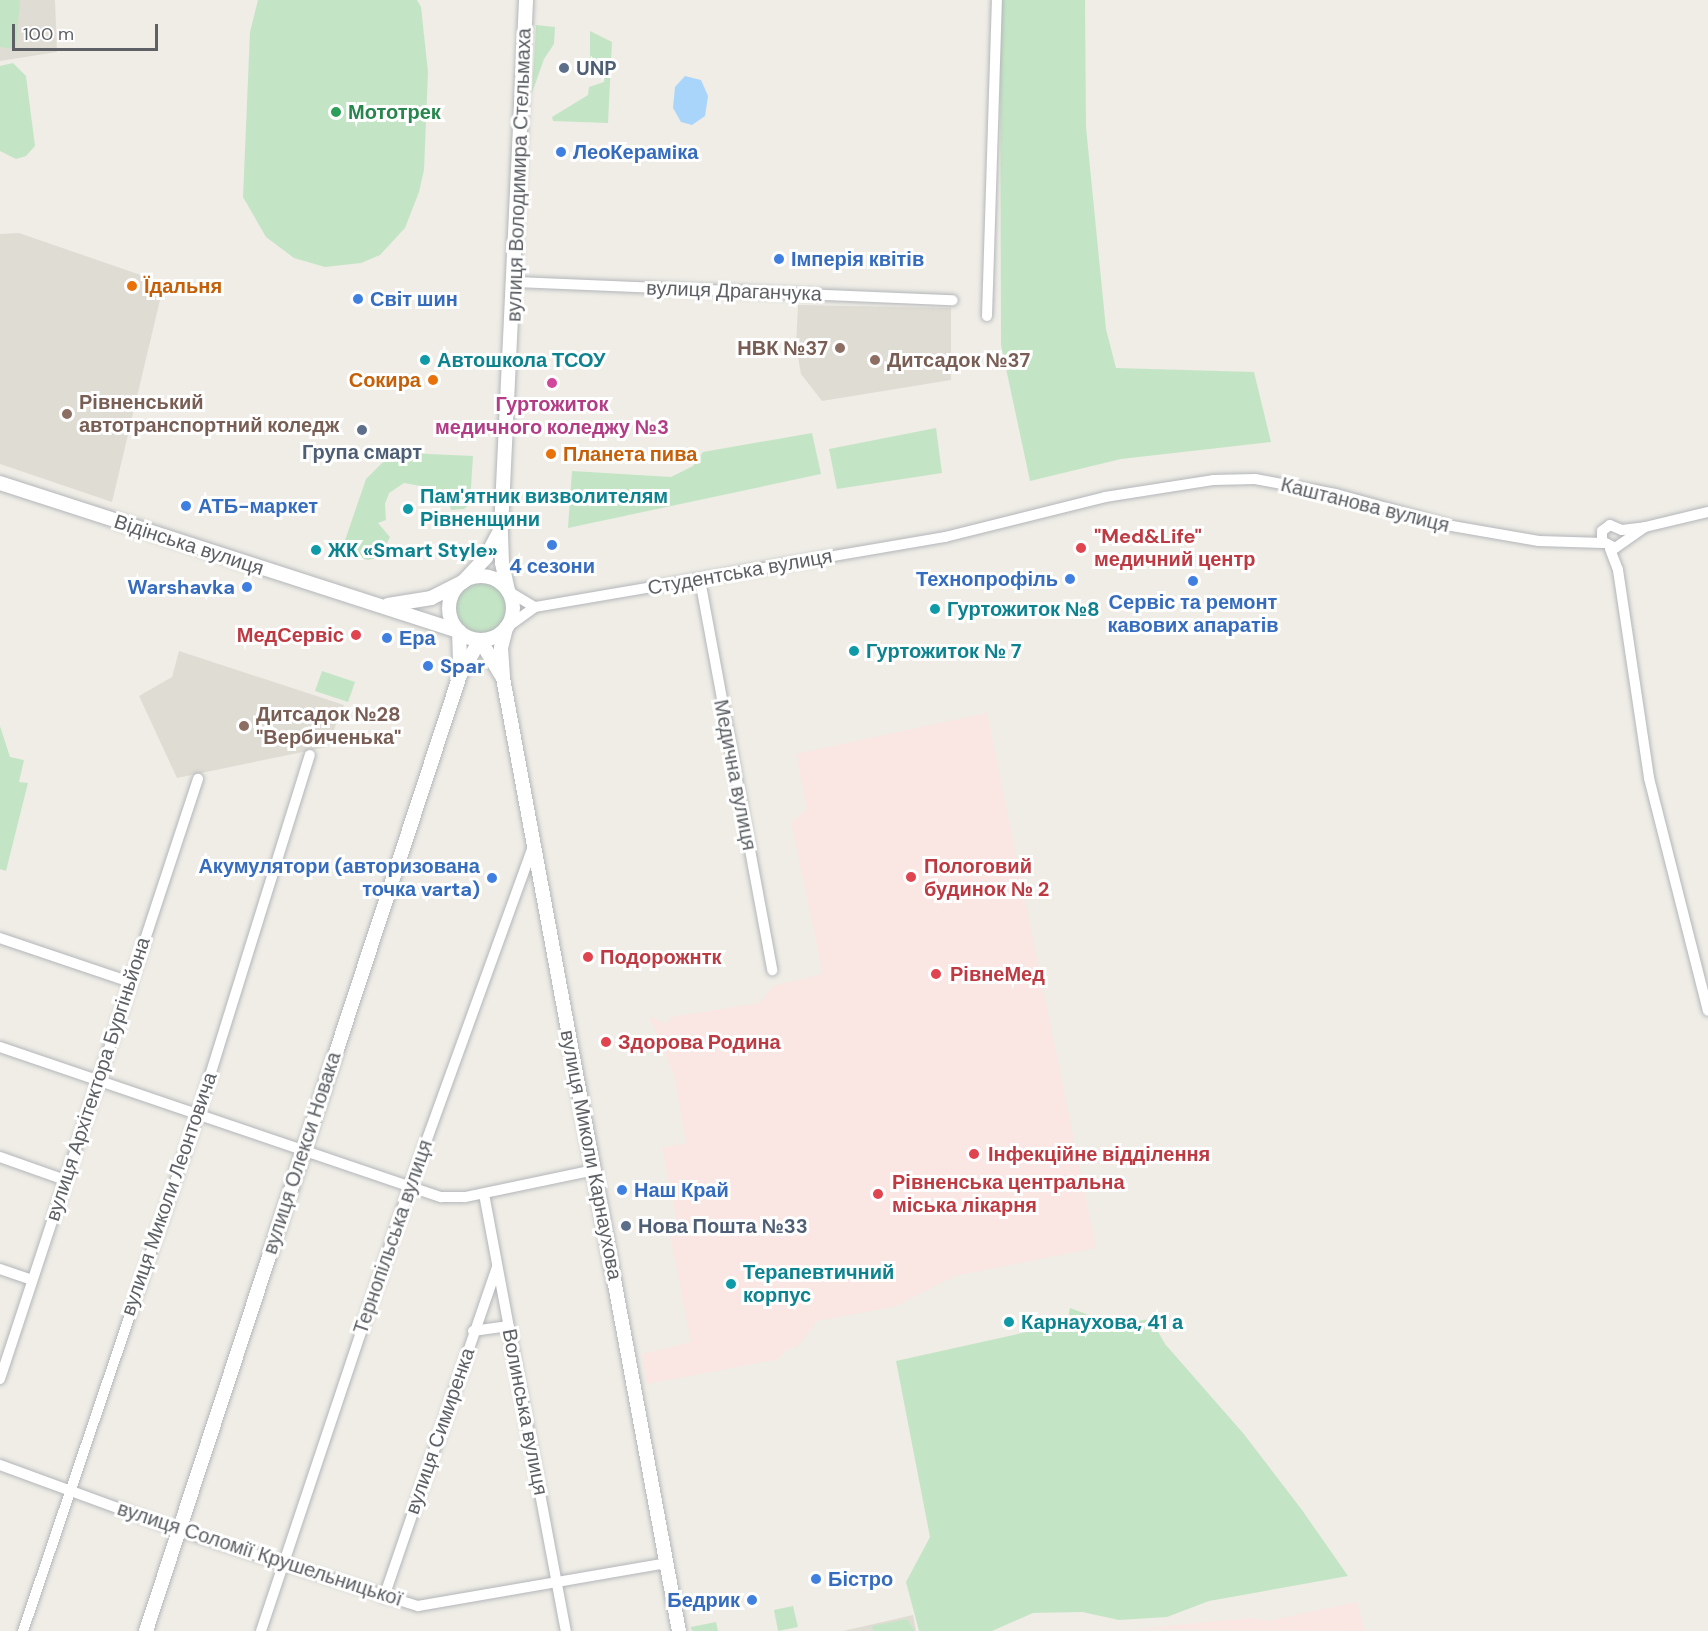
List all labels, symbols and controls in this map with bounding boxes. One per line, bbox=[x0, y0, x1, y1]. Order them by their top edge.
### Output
scale bar bbox=[15, 12, 160, 50]
text: 100 m bbox=[23, 22, 74, 46]
street label: вулиця Володимира Стельмаха bbox=[502, 28, 536, 322]
place label: UNP bbox=[576, 56, 617, 80]
marker: UNP bbox=[557, 61, 571, 75]
place label: Мототрек bbox=[348, 100, 441, 124]
marker: Мототрек bbox=[329, 105, 343, 119]
place label: ЛеоКерамiка bbox=[573, 140, 698, 164]
marker: ЛеоКерамiка bbox=[554, 145, 568, 159]
place label: Імперія квітів bbox=[791, 247, 924, 271]
marker: Імперія квітів bbox=[772, 252, 786, 266]
place label: Їдальня bbox=[144, 274, 222, 298]
street label: вулиця Драганчука bbox=[646, 276, 822, 306]
marker: Їдальня bbox=[125, 279, 139, 293]
place label: Світ шин bbox=[370, 287, 458, 311]
marker: Світ шин bbox=[351, 292, 365, 306]
place label: НВК №37 bbox=[737, 336, 828, 360]
marker: НВК №37 bbox=[833, 341, 847, 355]
place label: Автошкола ТСОУ bbox=[437, 348, 606, 372]
place label: Дитсадок №37 bbox=[887, 348, 1030, 372]
marker: Автошкола ТСОУ bbox=[418, 353, 432, 367]
marker: Дитсадок №37 bbox=[868, 353, 882, 367]
place label: Сокира bbox=[349, 368, 421, 392]
marker: Сокира bbox=[426, 373, 440, 387]
marker: Гуртожиток медичного коледжу №3 bbox=[545, 376, 559, 390]
place label: Рівненський автотранспортний коледж bbox=[79, 390, 339, 437]
place label: Гуртожиток медичного коледжу №3 bbox=[435, 392, 669, 439]
marker: Рівненський автотранспортний коледж bbox=[60, 407, 74, 421]
marker: Група смарт bbox=[355, 423, 369, 437]
place label: Група смарт bbox=[302, 440, 422, 464]
place label: Планета пива bbox=[563, 442, 697, 466]
marker: Планета пива bbox=[544, 447, 558, 461]
street label: Каштанова вулиця bbox=[1278, 472, 1452, 538]
place label: Пам'ятник визволителям Рівненщини bbox=[420, 485, 668, 532]
place label: АТБ-маркет bbox=[198, 494, 318, 518]
marker: АТБ-маркет bbox=[179, 499, 193, 513]
marker: Пам'ятник визволителям Рівненщини bbox=[401, 502, 415, 516]
street label: Відінська вулиця bbox=[111, 510, 267, 580]
place label: "Med&Life" медичний центр bbox=[1094, 524, 1255, 571]
place label: ЖК «Smart Style» bbox=[328, 538, 498, 562]
marker: 4 сезони bbox=[545, 538, 559, 552]
marker: "Med&Life" медичний центр bbox=[1072, 539, 1090, 557]
marker: ЖК «Smart Style» bbox=[309, 543, 323, 557]
street label: Студентська вулиця bbox=[646, 544, 834, 600]
place label: 4 сезони bbox=[509, 554, 595, 578]
place label: Технопрофіль bbox=[916, 567, 1058, 591]
marker: Технопрофіль bbox=[1063, 572, 1077, 586]
marker: Сервіс та ремонт кавових апаратів bbox=[1186, 574, 1200, 588]
place label: Warshavka bbox=[127, 575, 235, 599]
marker: Warshavka bbox=[240, 580, 254, 594]
place label: Сервіс та ремонт кавових апаратів bbox=[1107, 590, 1279, 637]
place label: Гуртожиток №8 bbox=[947, 597, 1100, 621]
marker: Гуртожиток №8 bbox=[928, 602, 942, 616]
place label: МедСервіс bbox=[237, 623, 344, 647]
place label: Ера bbox=[399, 626, 436, 650]
marker: МедСервіс bbox=[349, 628, 363, 642]
marker: Ера bbox=[380, 631, 394, 645]
place label: Гуртожиток № 7 bbox=[866, 639, 1022, 663]
marker: Гуртожиток № 7 bbox=[847, 644, 861, 658]
place label: Spar bbox=[440, 654, 485, 678]
marker: Spar bbox=[421, 659, 435, 673]
street label: Медична вулиця bbox=[709, 698, 761, 852]
place label: Дитсадок №28 "Вербиченька" bbox=[256, 702, 401, 749]
marker: Дитсадок №28 "Вербиченька" bbox=[237, 719, 251, 733]
place label: Пологовий будинок № 2 bbox=[924, 854, 1049, 901]
place label: Акумулятори (авторизована точка varta) bbox=[198, 855, 480, 902]
marker: Пологовий будинок № 2 bbox=[902, 868, 920, 886]
marker: Акумулятори (авторизована точка varta) bbox=[485, 871, 499, 885]
street label: вулиця Архітектора Бургіньйона bbox=[41, 934, 155, 1224]
place label: Подорожнтк bbox=[600, 945, 721, 969]
marker: Подорожнтк bbox=[581, 950, 595, 964]
place label: РівнеМед bbox=[950, 962, 1045, 986]
marker: РівнеМед bbox=[927, 965, 945, 983]
street label: вулиця Миколи Карнаухова bbox=[555, 1028, 627, 1282]
place label: Здорова Родина bbox=[618, 1030, 781, 1054]
marker: Здорова Родина bbox=[599, 1035, 613, 1049]
street label: вулиця Олекси Новака bbox=[258, 1049, 346, 1257]
street label: вулиця Миколи Леонтовича bbox=[116, 1069, 222, 1319]
street label: Тернопільська вулиця bbox=[348, 1137, 438, 1337]
place label: Інфекційне відділення bbox=[988, 1142, 1210, 1166]
marker: Інфекційне відділення bbox=[965, 1145, 983, 1163]
place label: Рівненська центральна міська лікарня bbox=[892, 1170, 1125, 1217]
place label: Наш Край bbox=[634, 1178, 729, 1202]
marker: Наш Край bbox=[615, 1183, 629, 1197]
marker: Рівненська центральна міська лікарня bbox=[869, 1185, 887, 1203]
place label: Нова Пошта №33 bbox=[638, 1214, 808, 1238]
marker: Нова Пошта №33 bbox=[619, 1219, 633, 1233]
place label: Терапевтичний корпус bbox=[743, 1260, 894, 1307]
marker: Терапевтичний корпус bbox=[724, 1277, 738, 1291]
place label: Карнаухова, 41 а bbox=[1021, 1310, 1183, 1334]
marker: Карнаухова, 41 а bbox=[1002, 1315, 1016, 1329]
street label: Волинська вулиця bbox=[497, 1327, 553, 1497]
street label: вулиця Симиренка bbox=[400, 1345, 480, 1517]
street label: вулиця Соломії Крушельницької bbox=[114, 1496, 406, 1612]
place label: Бістро bbox=[828, 1567, 893, 1591]
marker: Бістро bbox=[809, 1572, 823, 1586]
place label: Бедрик bbox=[667, 1588, 740, 1612]
marker: Бедрик bbox=[745, 1593, 759, 1607]

